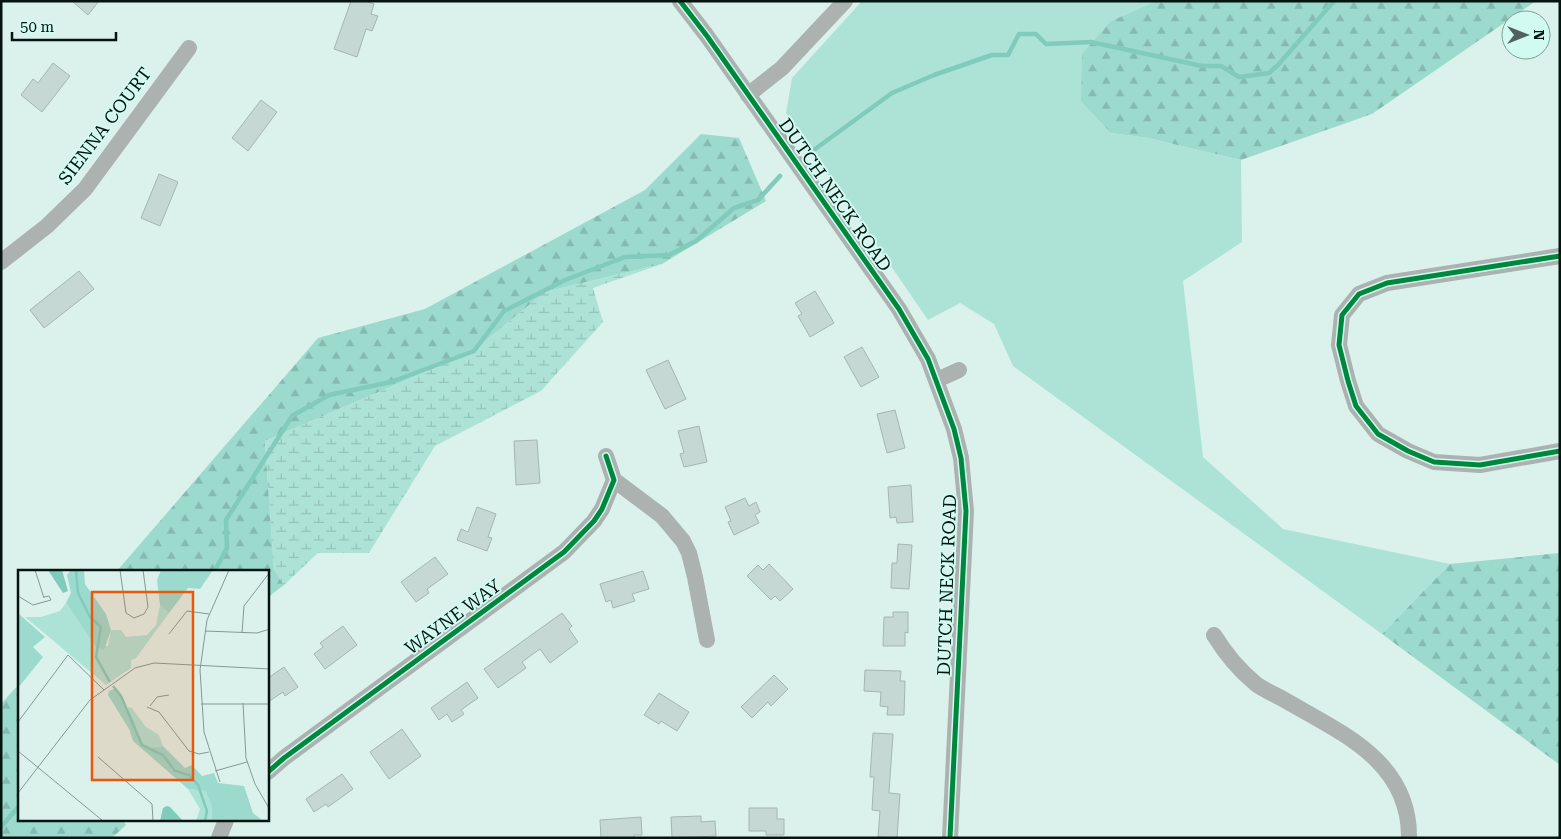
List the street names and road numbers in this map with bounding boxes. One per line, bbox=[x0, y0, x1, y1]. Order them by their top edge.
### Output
street label: SIENNA COURT bbox=[54, 63, 155, 188]
street label: DUTCH NECK ROAD bbox=[775, 114, 896, 275]
street label: DUTCH NECK ROAD bbox=[933, 494, 960, 676]
street label: WAYNE WAY bbox=[401, 574, 505, 658]

